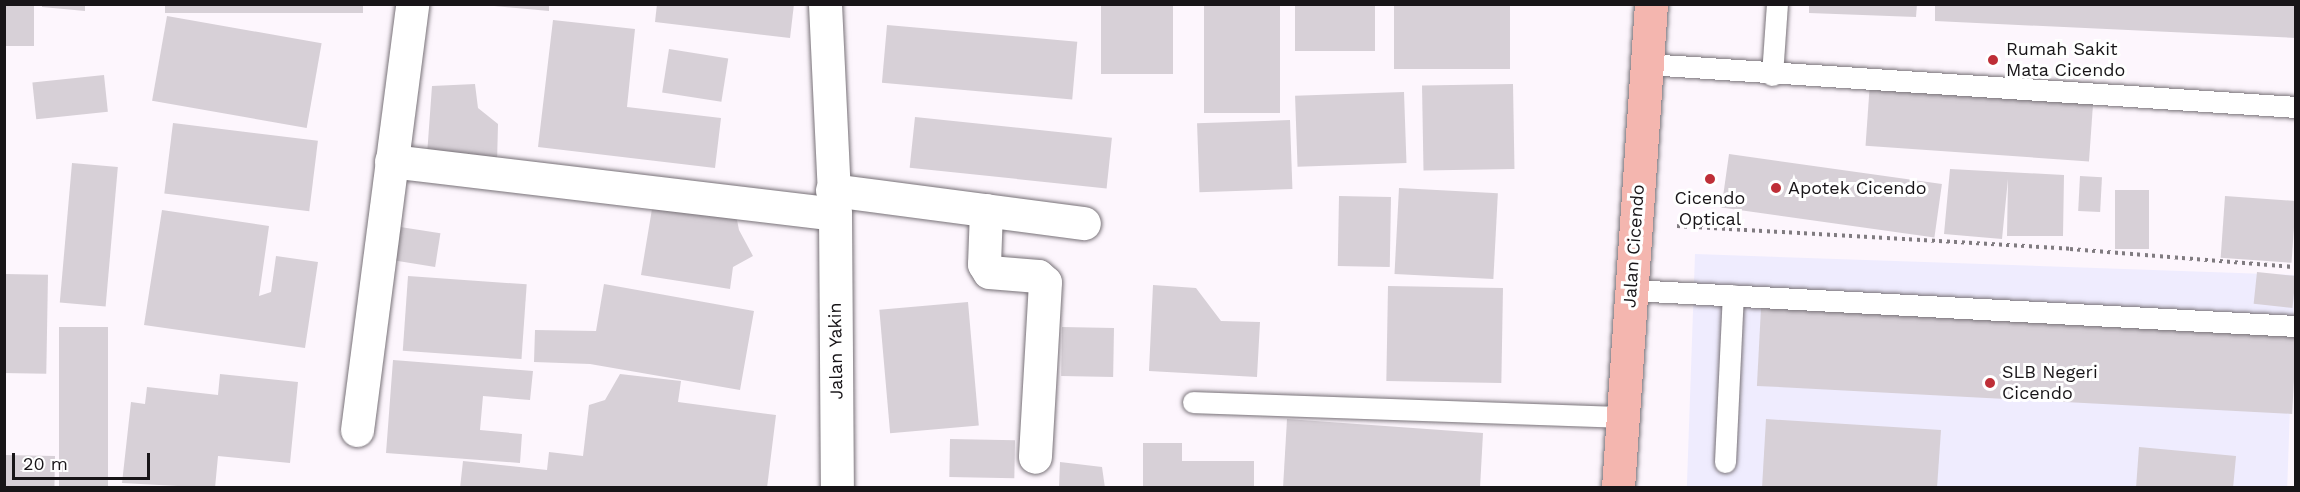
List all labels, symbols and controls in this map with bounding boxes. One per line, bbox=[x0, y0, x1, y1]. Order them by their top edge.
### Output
place label: Rumah Sakit Mata Cicendo bbox=[2006, 39, 2126, 82]
marker: Rumah Sakit Mata Cicendo bbox=[1984, 51, 2002, 69]
marker: Cicendo Optical bbox=[1703, 172, 1717, 186]
place label: Apotek Cicendo bbox=[1788, 177, 1927, 199]
marker: Apotek Cicendo bbox=[1769, 181, 1783, 195]
street label: Jalan Cicendo bbox=[1619, 183, 1649, 309]
place label: Cicendo Optical bbox=[1675, 188, 1745, 230]
street label: Jalan Yakin bbox=[824, 302, 848, 400]
place label: SLB Negeri Cicendo bbox=[2002, 362, 2098, 404]
marker: SLB Negeri Cicendo bbox=[1983, 376, 1997, 390]
scale bar bbox=[15, 441, 153, 479]
text: 20 m bbox=[23, 453, 68, 474]

